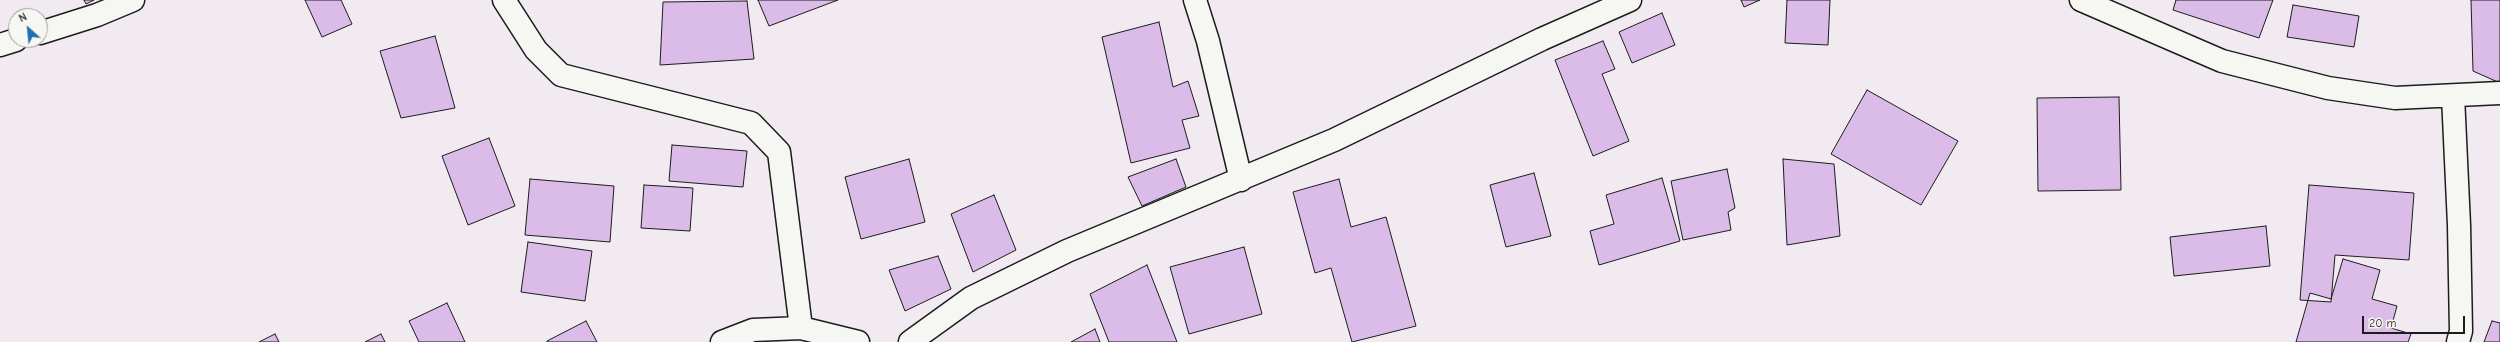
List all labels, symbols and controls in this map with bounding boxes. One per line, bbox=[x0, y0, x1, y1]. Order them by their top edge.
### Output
north arrow bbox=[8, 8, 48, 48]
text: N bbox=[17, 10, 29, 25]
scale bar bbox=[2364, 308, 2467, 334]
text: 20 m bbox=[2369, 316, 2397, 330]

